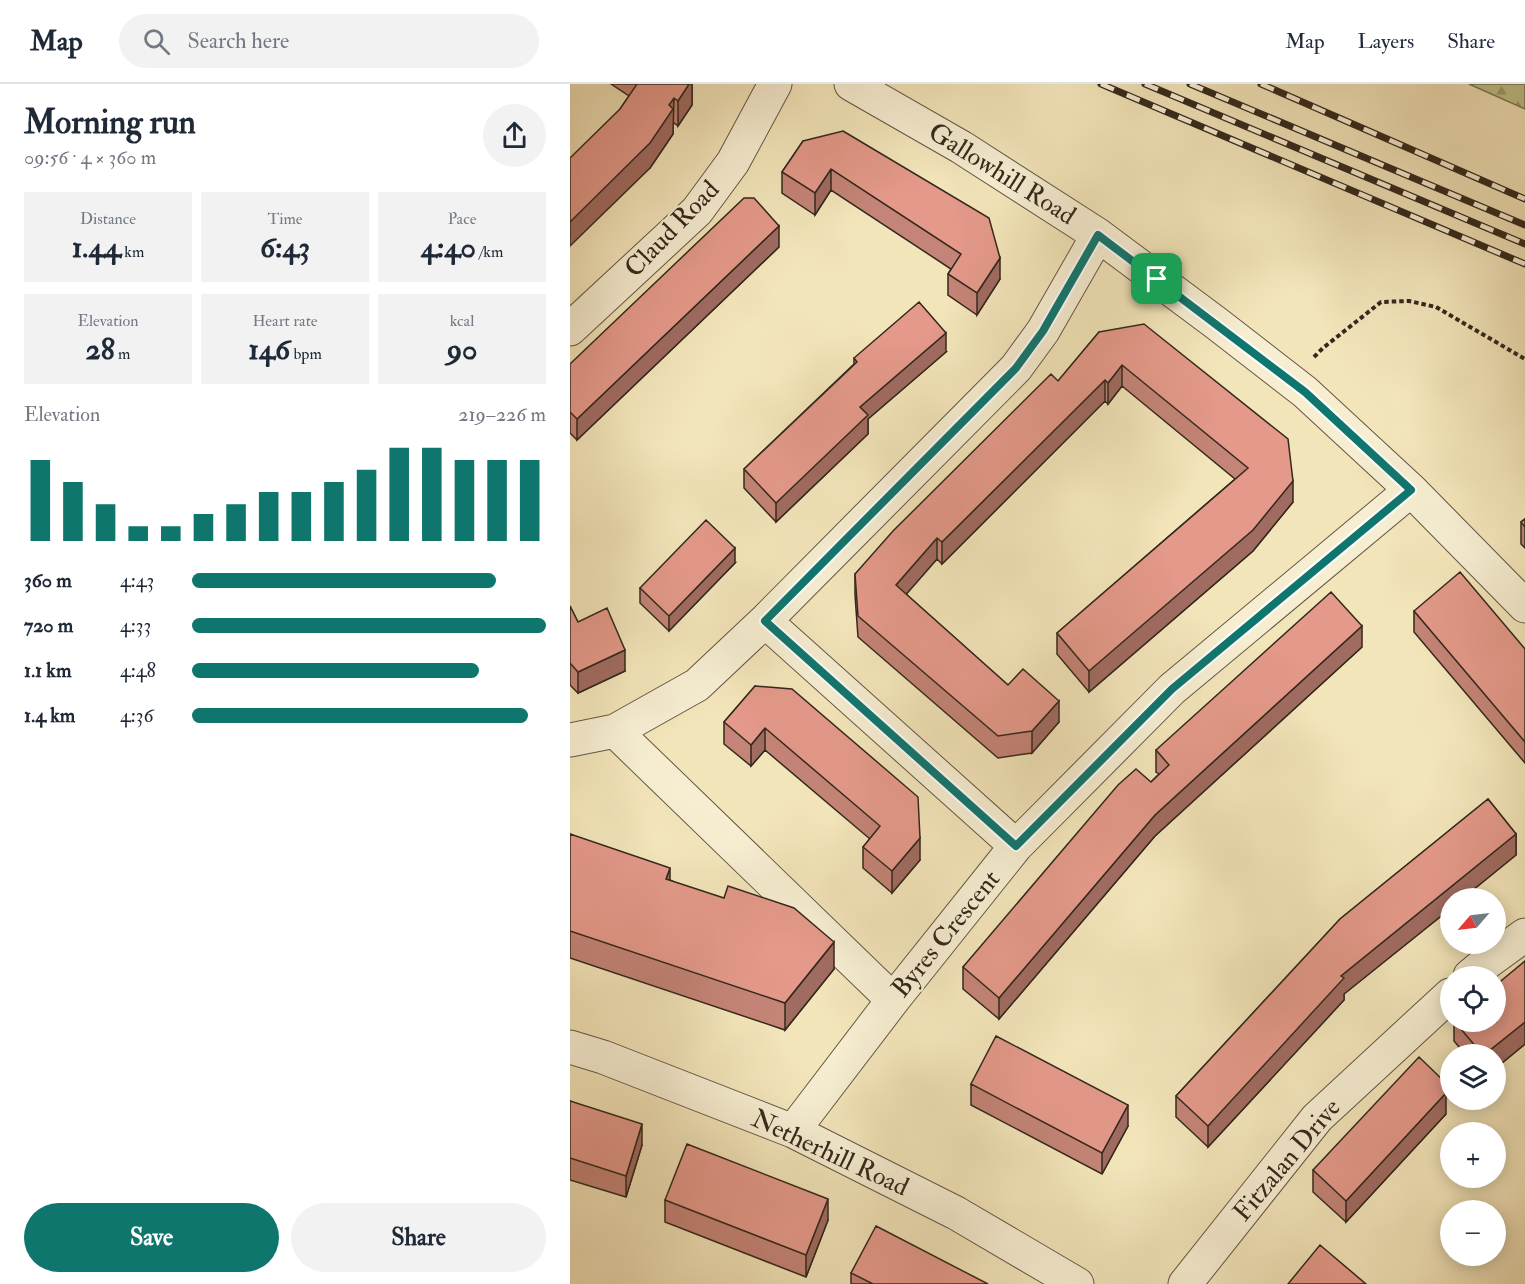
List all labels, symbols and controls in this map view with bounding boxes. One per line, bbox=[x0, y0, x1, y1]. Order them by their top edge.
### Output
search box bbox=[119, 14, 539, 68]
text: Map bbox=[30, 24, 83, 59]
icon: search bbox=[140, 25, 173, 58]
text: Search here bbox=[188, 27, 289, 55]
text: Map bbox=[1285, 28, 1325, 55]
text: Layers bbox=[1358, 28, 1414, 55]
text: Share bbox=[1447, 28, 1495, 55]
text: Morning run bbox=[24, 102, 196, 143]
button: share bbox=[483, 104, 546, 167]
street label: Gallowhill Road bbox=[922, 116, 1082, 232]
text: 09:56 · 4 × 360 m bbox=[24, 145, 156, 170]
street label: Claud Road bbox=[618, 174, 726, 284]
text: Distance bbox=[80, 209, 136, 229]
text: Time bbox=[268, 209, 302, 229]
text: Pace bbox=[448, 209, 476, 229]
text: 1.44 bbox=[72, 229, 121, 266]
text: 6:43 bbox=[260, 229, 310, 266]
text: 4:40 bbox=[421, 229, 476, 266]
text: km bbox=[121, 242, 144, 262]
text: /km bbox=[476, 242, 503, 262]
pin bbox=[1131, 253, 1182, 304]
icon: arrive bbox=[1140, 262, 1173, 295]
text: Elevation bbox=[78, 311, 138, 331]
text: Heart rate bbox=[252, 311, 318, 331]
text: kcal bbox=[450, 311, 474, 331]
text: 28 bbox=[85, 331, 115, 368]
text: 146 bbox=[248, 331, 290, 368]
text: 90 bbox=[447, 331, 477, 368]
text: m bbox=[115, 344, 131, 364]
text: bpm bbox=[290, 344, 322, 364]
text: Elevation bbox=[24, 402, 100, 427]
text: 219–226 m bbox=[458, 402, 546, 427]
text: 360 m bbox=[24, 568, 72, 593]
text: 4:43 bbox=[120, 568, 154, 593]
text: 720 m bbox=[24, 613, 73, 638]
text: 4:33 bbox=[120, 613, 151, 638]
text: 1.1 km bbox=[24, 658, 71, 683]
text: 4:48 bbox=[120, 658, 156, 683]
text: 1.4 km bbox=[24, 703, 75, 728]
text: 4:36 bbox=[120, 703, 154, 728]
street label: Byres Crescent bbox=[885, 864, 1007, 1004]
north arrow bbox=[1440, 888, 1506, 954]
map controls bbox=[1440, 888, 1506, 1266]
button: locate bbox=[1440, 966, 1506, 1032]
button: layers bbox=[1440, 1044, 1506, 1110]
street label: Fitzalan Drive bbox=[1226, 1092, 1348, 1228]
street label: Netherhill Road bbox=[746, 1103, 914, 1203]
button: + bbox=[1440, 1122, 1506, 1188]
button: − bbox=[1440, 1200, 1506, 1266]
button: Save bbox=[24, 1203, 279, 1272]
button: Share bbox=[291, 1203, 546, 1272]

